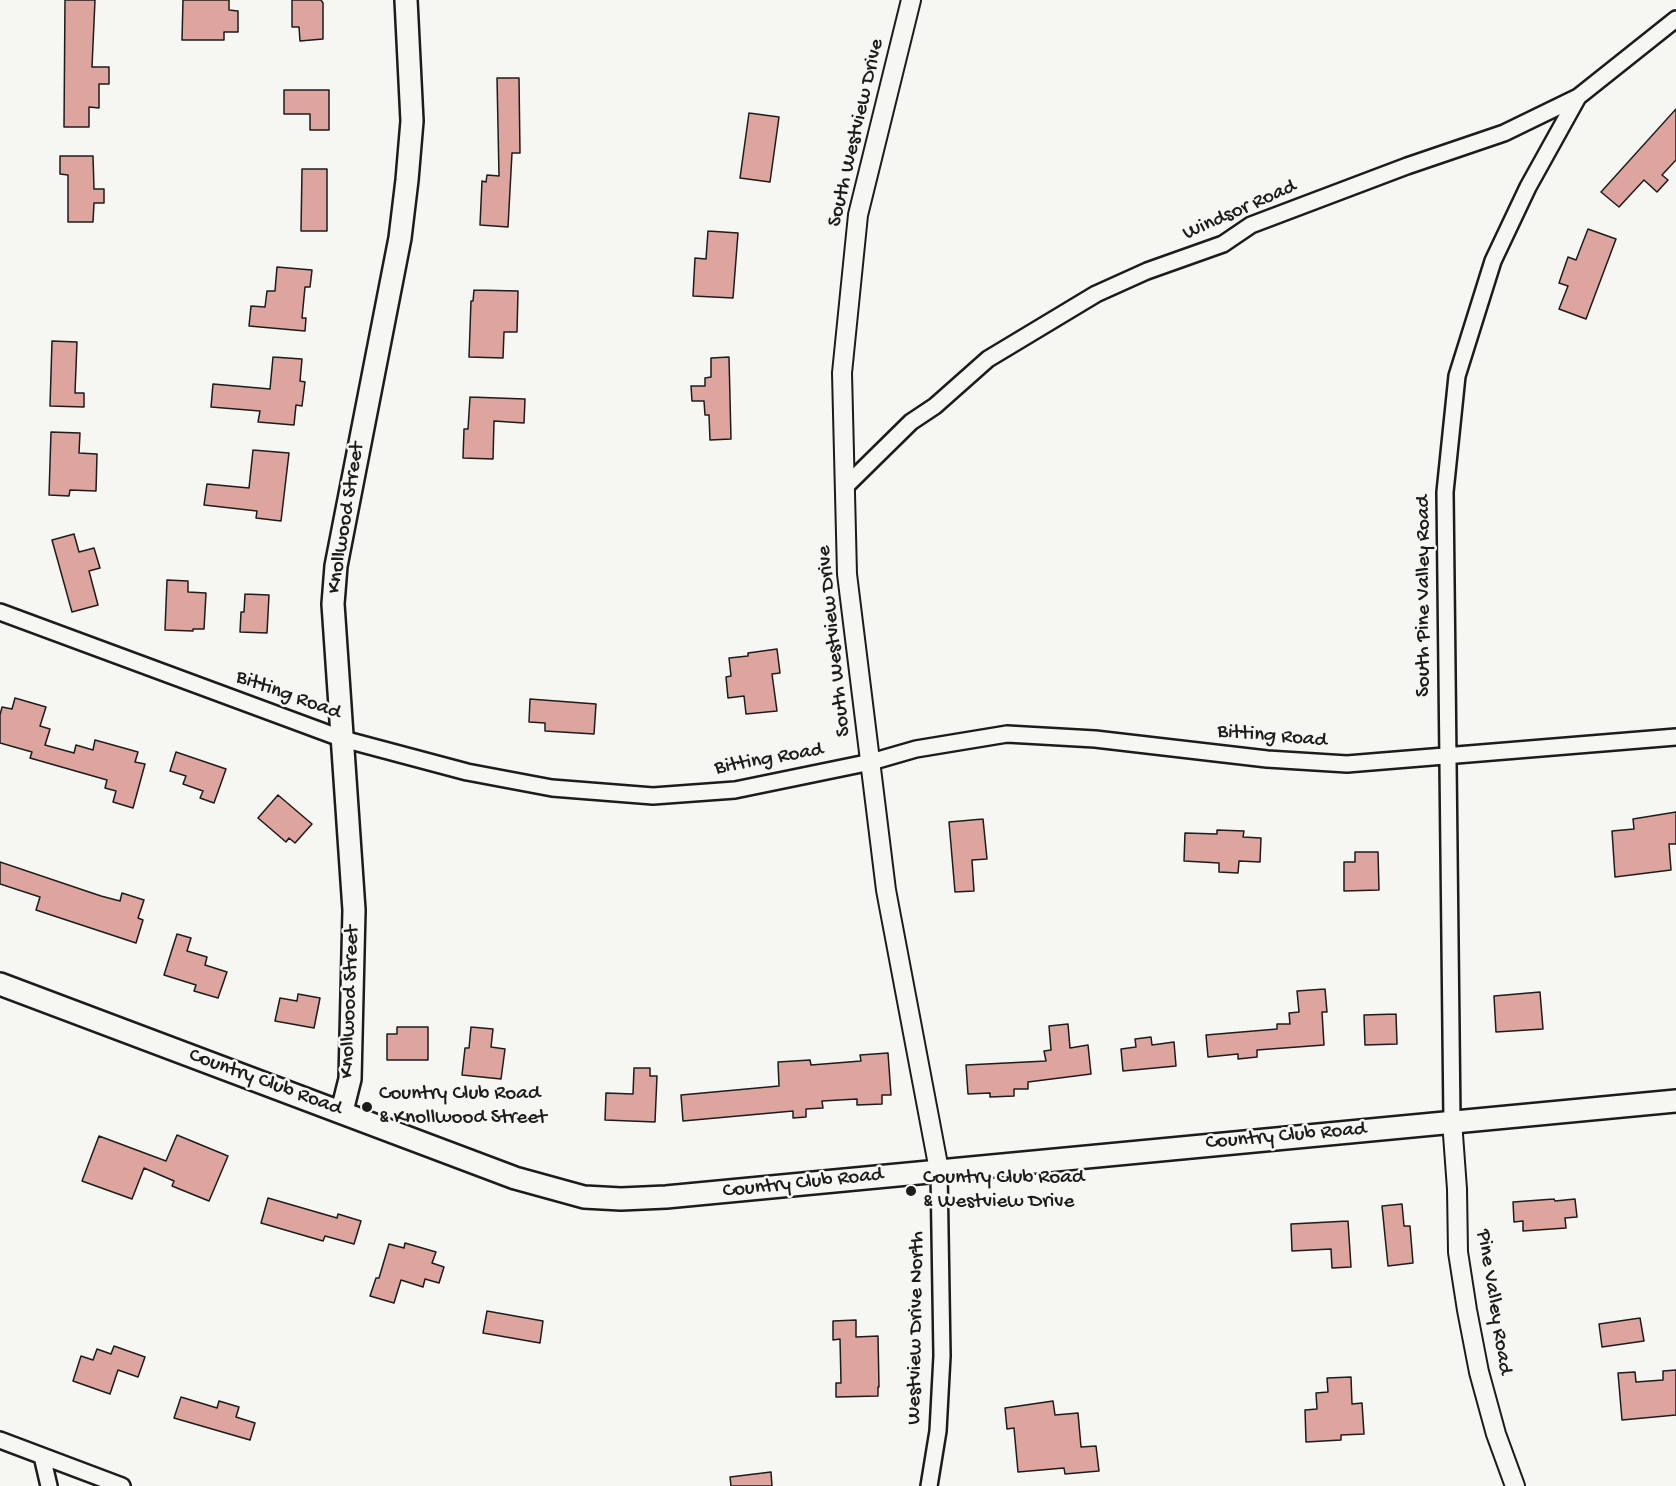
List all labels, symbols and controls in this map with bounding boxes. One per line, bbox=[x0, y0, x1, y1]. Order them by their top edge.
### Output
street label: South Westview Drive bbox=[823, 37, 891, 229]
street label: Windsor Road bbox=[1179, 175, 1301, 247]
street label: Knollwood Street bbox=[323, 440, 371, 596]
street label: South Pine Valley Road bbox=[1412, 495, 1438, 697]
street label: South Westview Drive bbox=[812, 544, 858, 738]
street label: Bitting Road bbox=[232, 665, 344, 727]
street label: Bitting Road bbox=[1216, 720, 1328, 754]
street label: Bitting Road bbox=[713, 738, 825, 782]
street label: Knollwood Street bbox=[336, 925, 366, 1079]
street label: Country Club Road bbox=[185, 1044, 345, 1122]
place label: Country Club Road & Knollwood Street bbox=[379, 1082, 547, 1132]
marker: Country Club Road & Knollwood Street bbox=[360, 1100, 374, 1114]
street label: Country Club Road bbox=[1205, 1117, 1367, 1157]
street label: Country Club Road bbox=[722, 1163, 884, 1205]
place label: Country Club Road & Westview Drive bbox=[923, 1166, 1084, 1216]
marker: Country Club Road & Westview Drive bbox=[904, 1184, 918, 1198]
street label: Pine Valley Road bbox=[1469, 1228, 1517, 1376]
street label: Westview Drive North bbox=[903, 1231, 931, 1425]

